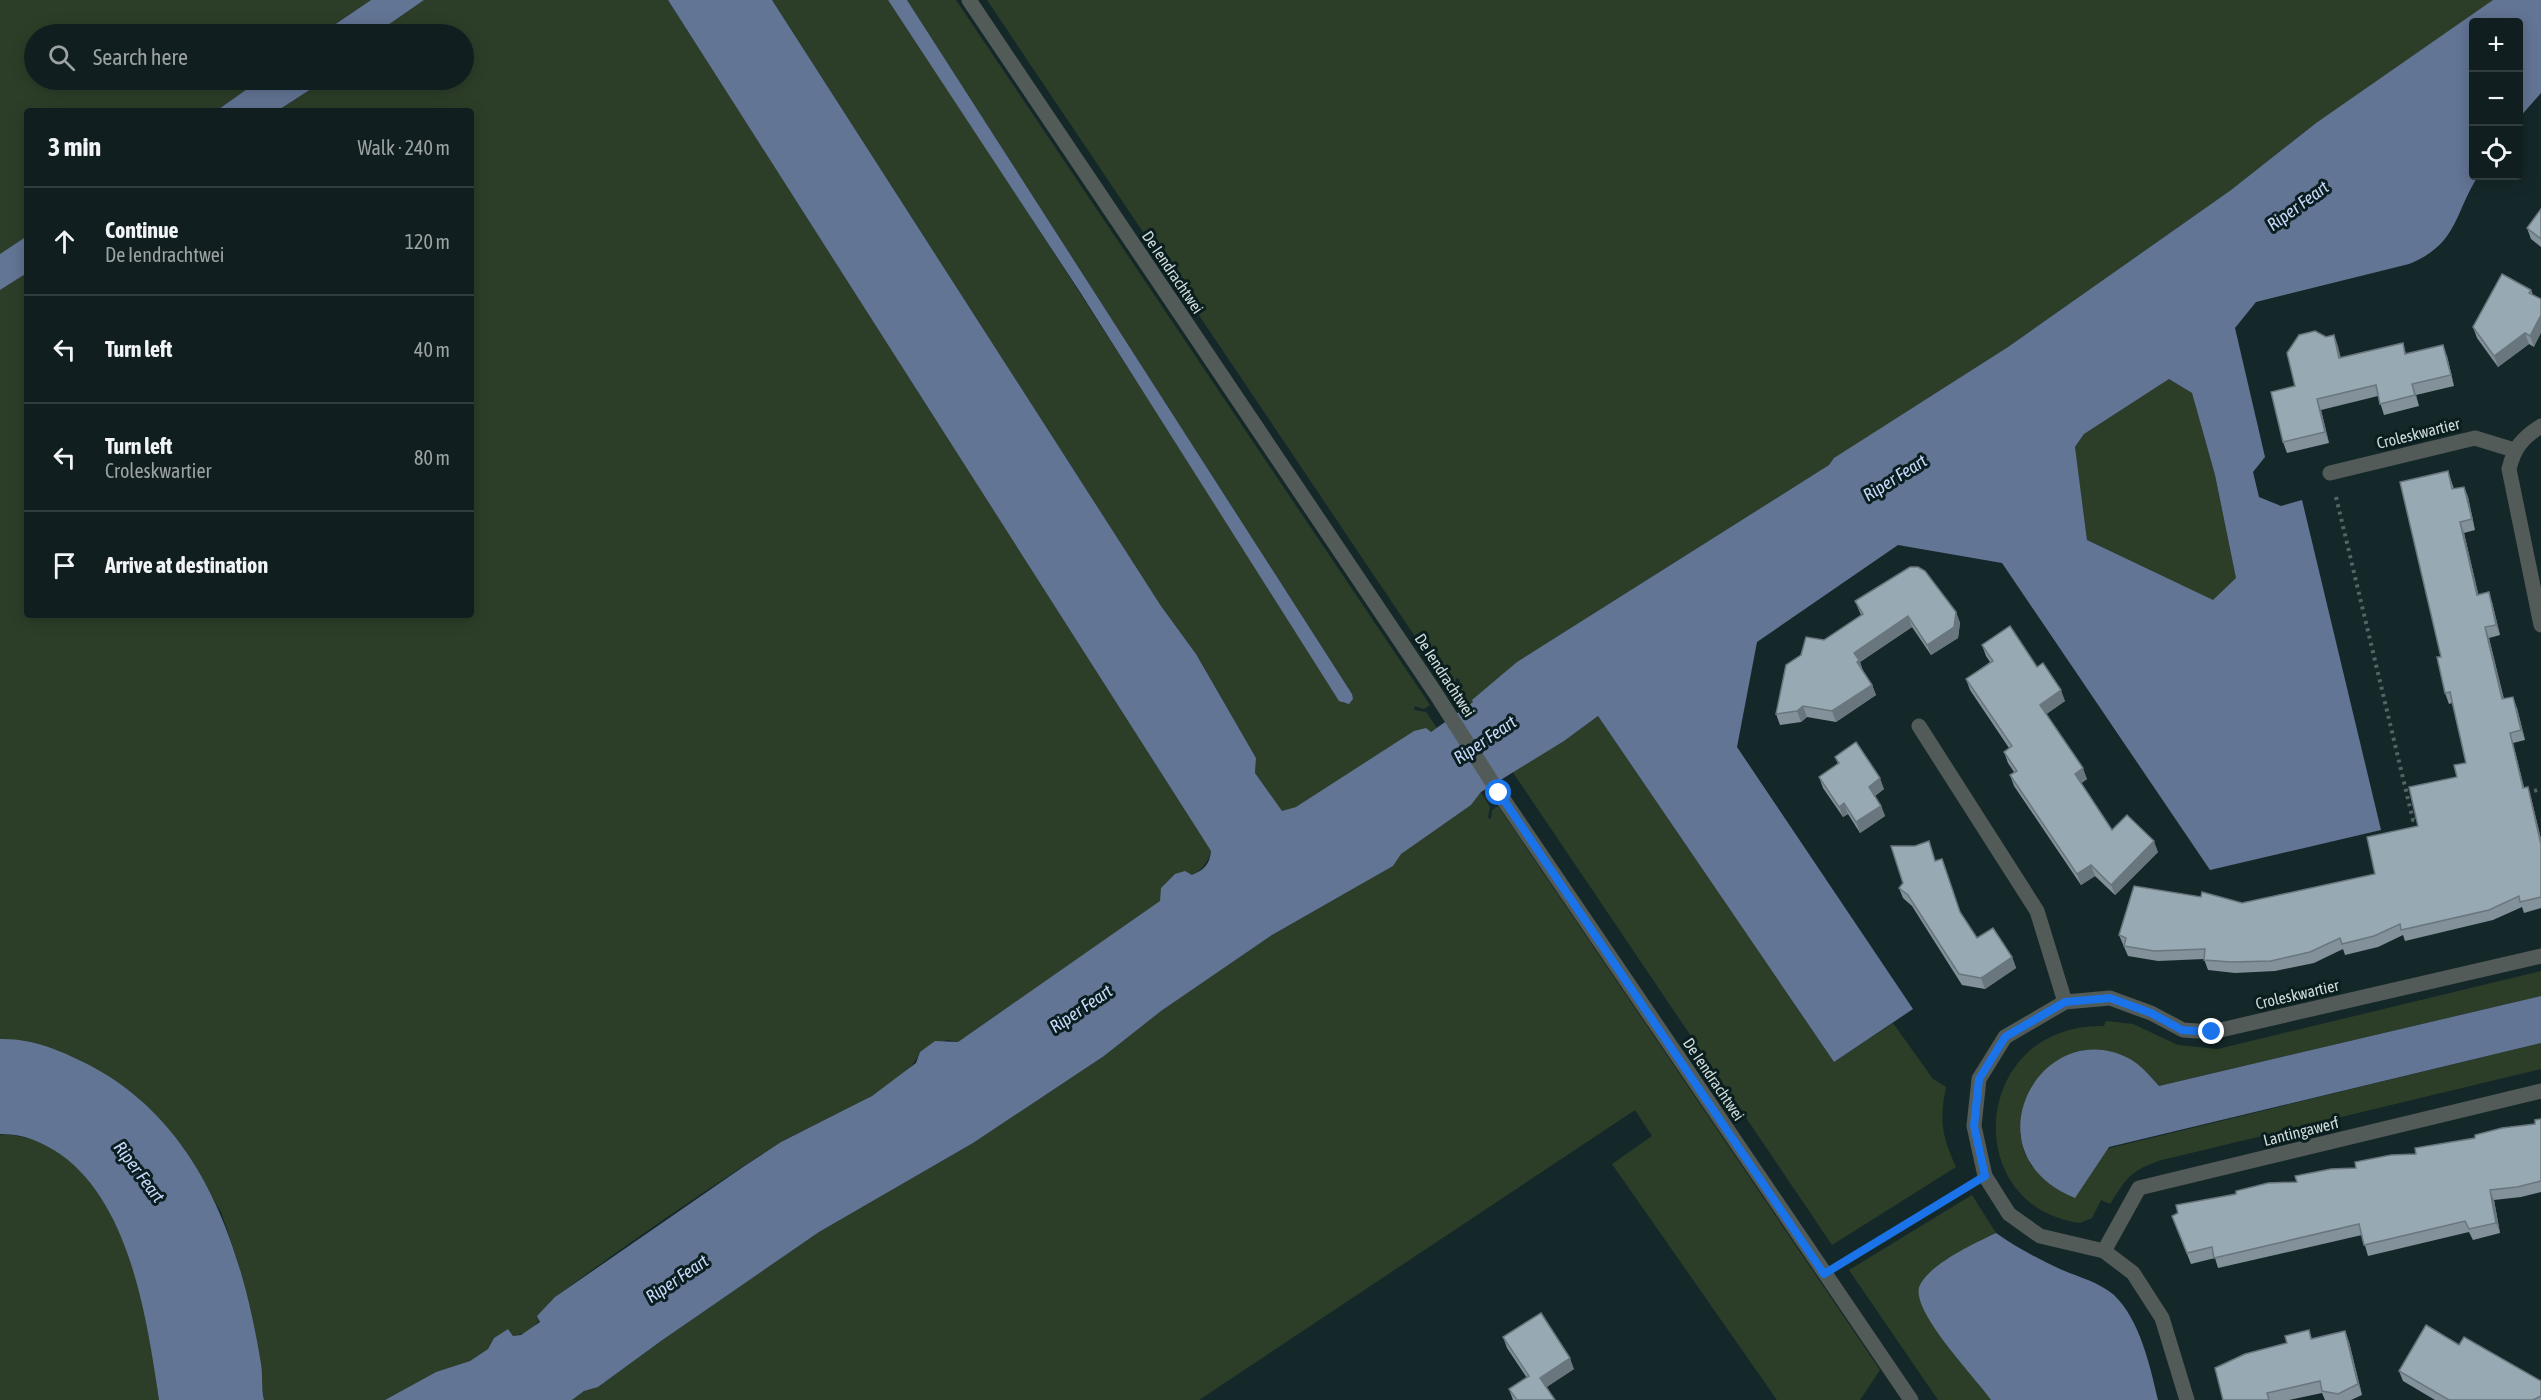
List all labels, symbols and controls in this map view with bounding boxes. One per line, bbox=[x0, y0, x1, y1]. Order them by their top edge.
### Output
map controls bbox=[2469, 18, 2523, 180]
button: + bbox=[2469, 18, 2523, 72]
search box bbox=[24, 24, 474, 90]
icon: search bbox=[45, 41, 78, 74]
text: Search here bbox=[93, 44, 188, 70]
button: − bbox=[2469, 72, 2523, 126]
button: locate bbox=[2469, 126, 2523, 180]
text: 3 min bbox=[48, 132, 101, 162]
text: Walk · 240 m bbox=[358, 136, 450, 159]
water label: Riper Feart bbox=[2263, 176, 2333, 235]
text: Continue bbox=[105, 217, 179, 243]
icon: ahead bbox=[48, 225, 81, 258]
street label: De Iendrachtwei bbox=[1139, 227, 1207, 317]
text: 120 m bbox=[405, 230, 450, 253]
text: De Iendrachtwei bbox=[105, 243, 224, 266]
icon: left bbox=[48, 333, 81, 366]
text: Turn left bbox=[105, 336, 172, 362]
text: 40 m bbox=[414, 338, 450, 361]
street label: Croleskwartier bbox=[2375, 414, 2462, 452]
text: Turn left bbox=[105, 433, 172, 459]
icon: left bbox=[48, 441, 81, 474]
text: 80 m bbox=[414, 446, 450, 469]
water label: Riper Feart bbox=[1859, 449, 1931, 505]
text: Croleskwartier bbox=[105, 459, 211, 482]
icon: arrive bbox=[48, 549, 81, 582]
text: Arrive at destination bbox=[105, 552, 268, 578]
street label: De Iendrachtwei bbox=[1411, 630, 1479, 720]
water label: Riper Feart bbox=[1449, 711, 1521, 768]
route start bbox=[1485, 779, 1511, 805]
street label: Croleskwartier bbox=[2253, 976, 2341, 1012]
water label: Riper Feart bbox=[1045, 980, 1117, 1037]
route end bbox=[2198, 1018, 2224, 1044]
street label: De Iendrachtwei bbox=[1680, 1034, 1748, 1124]
street label: Lantingawerf bbox=[2261, 1113, 2341, 1150]
water label: Riper Feart bbox=[110, 1137, 170, 1207]
water label: Riper Feart bbox=[641, 1250, 713, 1307]

